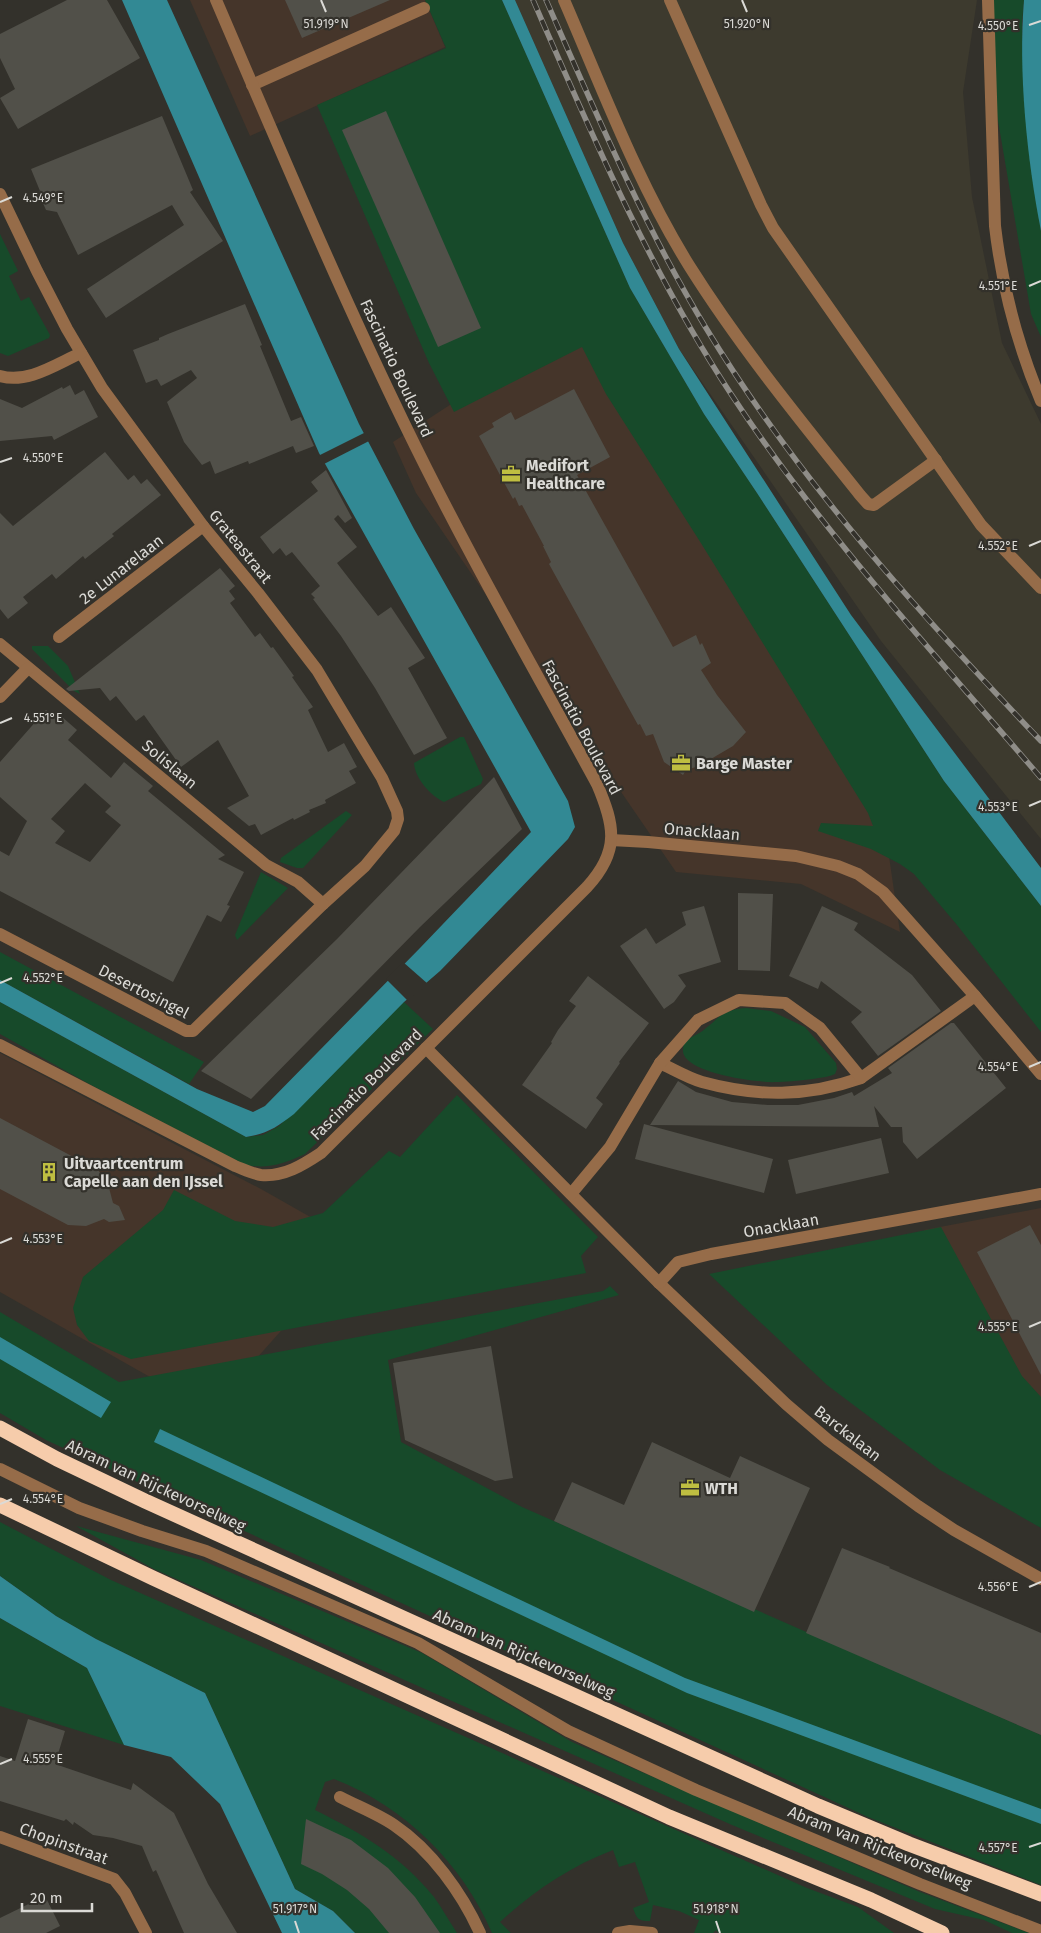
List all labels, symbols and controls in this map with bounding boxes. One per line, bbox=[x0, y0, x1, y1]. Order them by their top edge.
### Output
text: 51.919°N bbox=[303, 17, 349, 31]
text: 51.920°N bbox=[724, 17, 770, 31]
text: 4.550°E bbox=[978, 19, 1018, 33]
text: 4.549°E bbox=[23, 191, 63, 205]
text: 4.551°E bbox=[979, 279, 1017, 293]
street label: Fascinatio Boulevard bbox=[356, 296, 437, 440]
text: 4.550°E bbox=[23, 451, 63, 465]
place label: Medifort Healthcare bbox=[526, 456, 605, 493]
office icon: Medifort Healthcare bbox=[500, 463, 522, 485]
street label: Grateastraat bbox=[205, 506, 276, 587]
street label: 2e Lunarelaan bbox=[75, 531, 167, 608]
text: 4.552°E bbox=[978, 539, 1018, 553]
street label: Fascinatio Boulevard bbox=[538, 656, 625, 798]
text: 4.551°E bbox=[24, 711, 62, 725]
street label: Solislaan bbox=[138, 736, 201, 793]
office icon: Barge Master bbox=[670, 752, 692, 774]
place label: Barge Master bbox=[696, 754, 793, 773]
text: 4.553°E bbox=[978, 800, 1018, 814]
street label: Onacklaan bbox=[663, 819, 741, 844]
street label: Desertosingel bbox=[95, 960, 193, 1023]
text: 4.552°E bbox=[23, 971, 63, 985]
street label: Fascinatio Boulevard bbox=[307, 1025, 426, 1144]
text: 4.554°E bbox=[978, 1060, 1018, 1074]
place label: Uitvaartcentrum Capelle aan den IJssel bbox=[64, 1154, 223, 1191]
building icon: Uitvaartcentrum Capelle aan den IJssel bbox=[38, 1161, 60, 1183]
street label: Onacklaan bbox=[742, 1210, 820, 1241]
text: 4.553°E bbox=[23, 1232, 63, 1246]
text: 4.555°E bbox=[978, 1320, 1018, 1334]
street label: Barckalaan bbox=[810, 1401, 885, 1465]
street label: Abram van Rijckevorselweg bbox=[63, 1435, 249, 1536]
office icon: WTH bbox=[679, 1477, 701, 1499]
place label: WTH bbox=[705, 1479, 738, 1498]
text: 4.554°E bbox=[23, 1492, 63, 1506]
text: 4.556°E bbox=[978, 1580, 1018, 1594]
street label: Abram van Rijckevorselweg bbox=[430, 1605, 618, 1702]
text: 4.555°E bbox=[23, 1752, 63, 1766]
street label: Abram van Rijckevorselweg bbox=[785, 1802, 975, 1893]
street label: Chopinstraat bbox=[17, 1819, 111, 1868]
text: 4.557°E bbox=[978, 1841, 1018, 1855]
scale bar bbox=[22, 1880, 92, 1912]
text: 20 m bbox=[30, 1889, 63, 1907]
text: 51.917°N bbox=[273, 1902, 317, 1916]
text: 51.918°N bbox=[693, 1902, 739, 1916]

